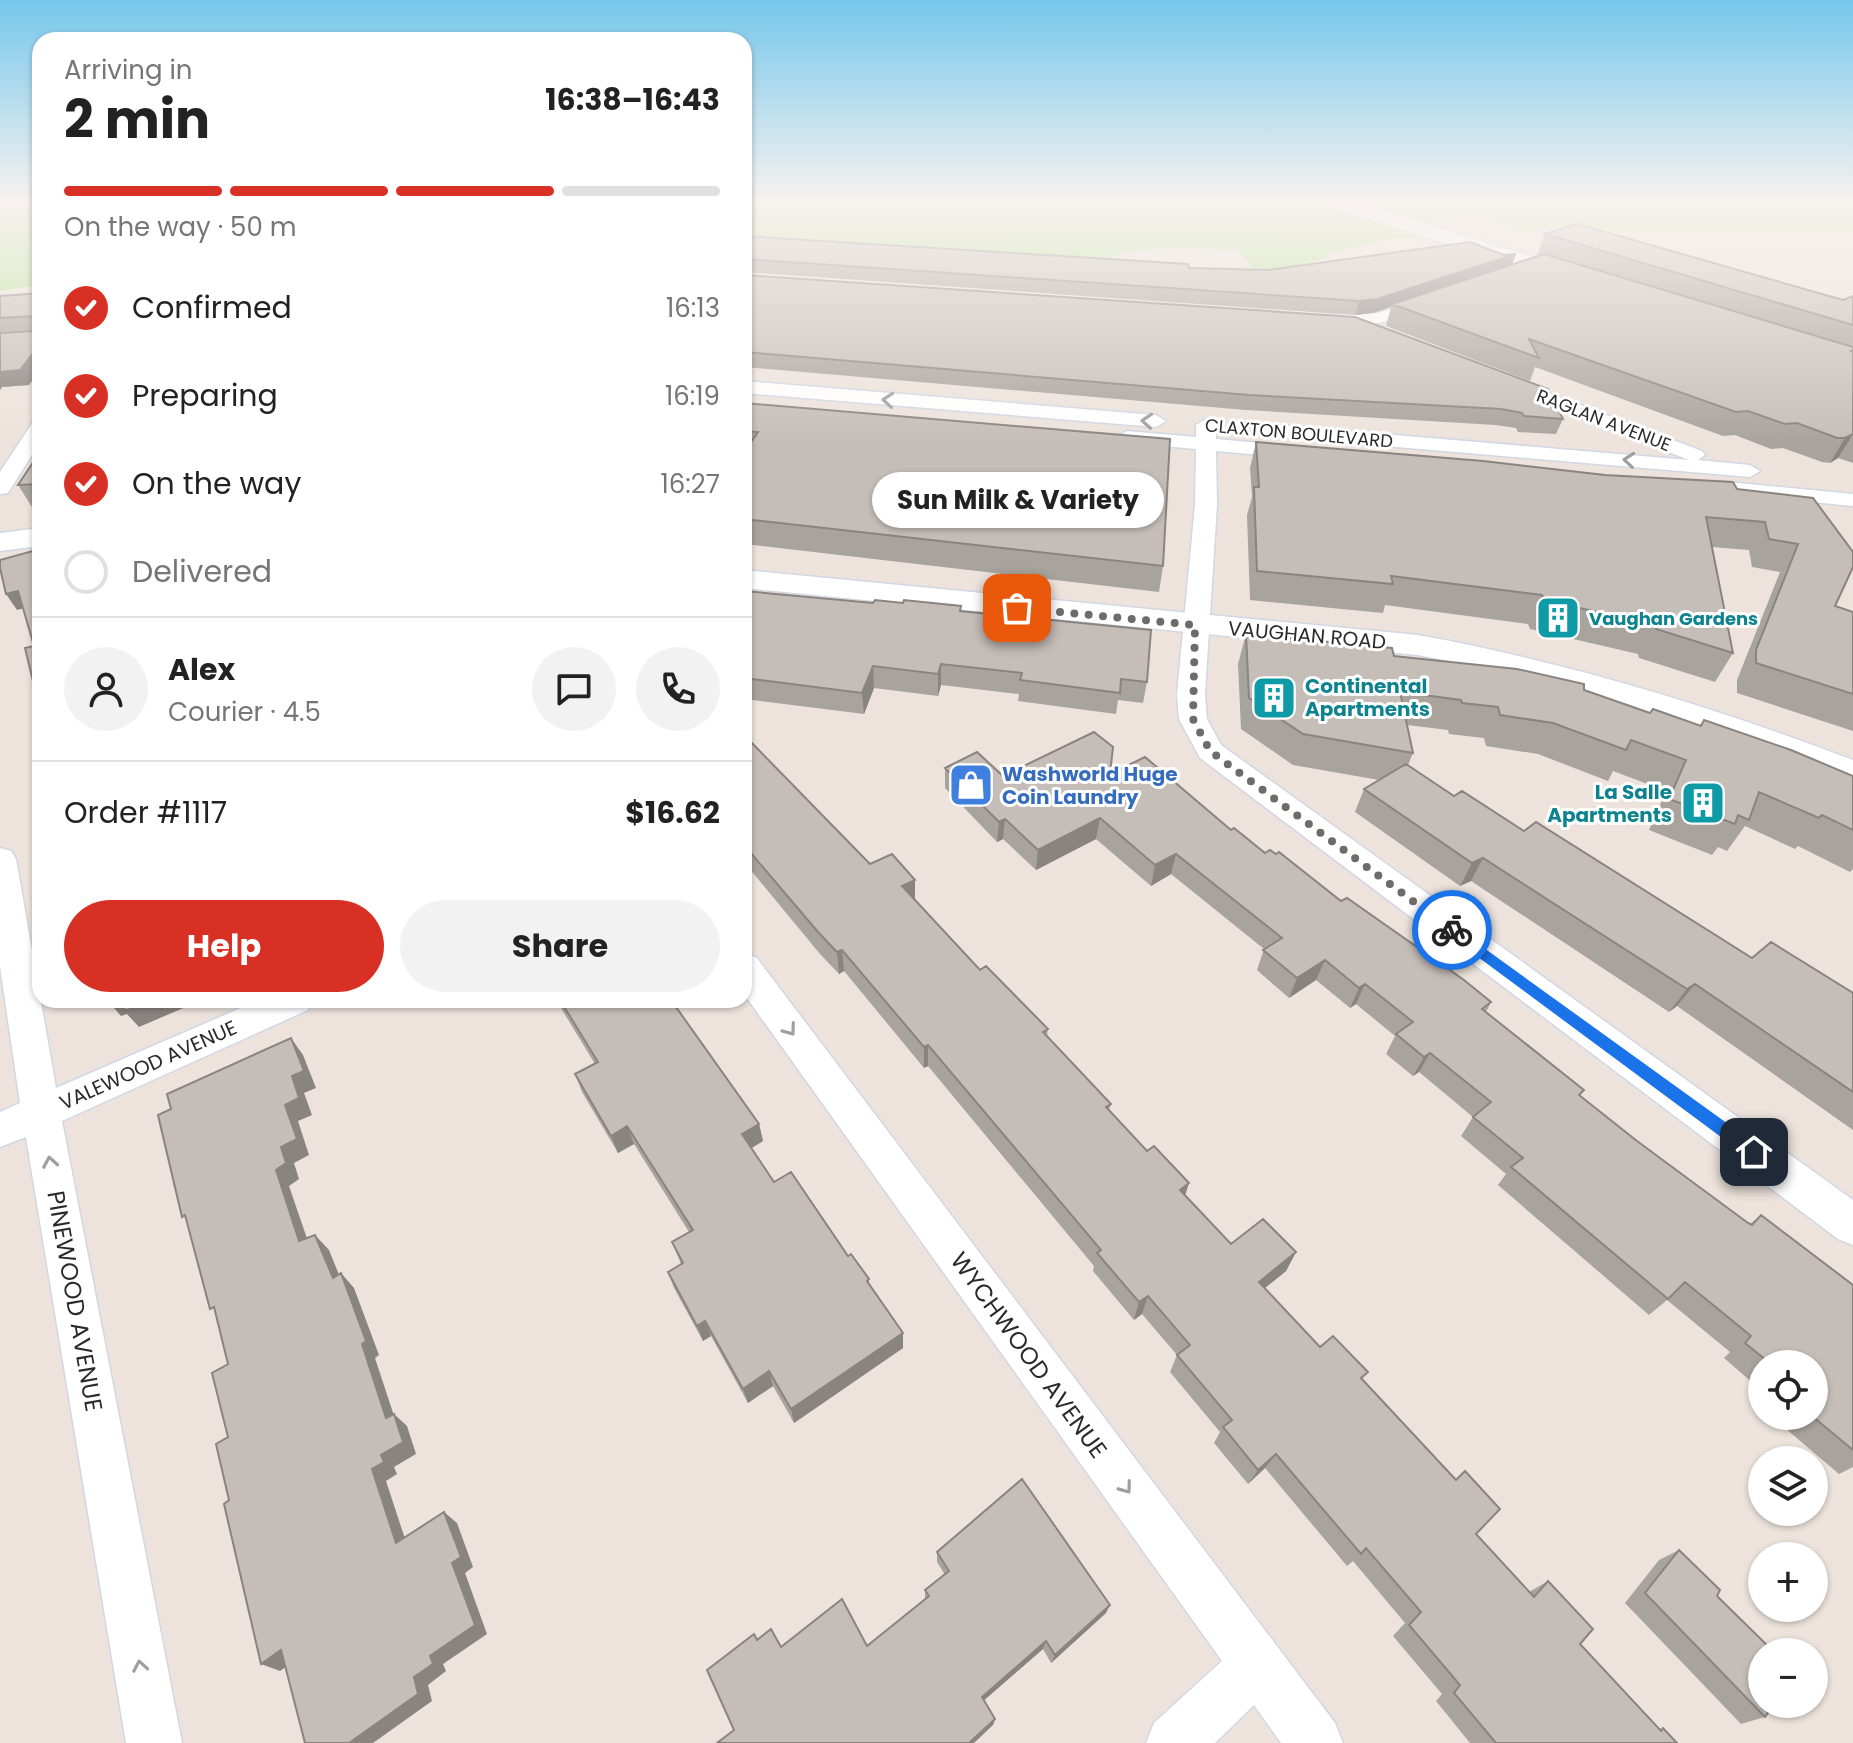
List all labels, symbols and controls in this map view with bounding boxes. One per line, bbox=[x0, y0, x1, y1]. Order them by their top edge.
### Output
text: Arriving in bbox=[64, 52, 193, 88]
text: 16:38–16:43 bbox=[545, 78, 720, 121]
text: 2 min bbox=[64, 83, 210, 156]
text: On the way · 50 m bbox=[64, 209, 297, 245]
icon: check bbox=[64, 286, 108, 330]
text: Confirmed bbox=[132, 286, 292, 329]
text: 16:13 bbox=[666, 290, 720, 326]
icon: check bbox=[64, 374, 108, 418]
text: Preparing bbox=[132, 374, 278, 417]
text: 16:19 bbox=[665, 378, 720, 414]
street label: RAGLAN AVENUE bbox=[1533, 383, 1675, 457]
one-way arrow bbox=[881, 391, 894, 408]
street label: CLAXTON BOULEVARD bbox=[1204, 412, 1394, 454]
one-way arrow bbox=[1140, 413, 1153, 430]
one-way arrow bbox=[1622, 452, 1635, 469]
icon: check bbox=[64, 462, 108, 506]
text: On the way bbox=[132, 462, 301, 505]
text: 16:27 bbox=[660, 466, 720, 502]
callout: Sun Milk & Variety bbox=[871, 472, 1163, 528]
text: Sun Milk & Variety bbox=[897, 482, 1139, 518]
text: Delivered bbox=[132, 550, 272, 593]
pin bbox=[983, 574, 1051, 642]
icon: bag bbox=[995, 586, 1039, 630]
building icon: Vaughan Gardens bbox=[1534, 594, 1582, 642]
place label: Vaughan Gardens bbox=[1589, 606, 1758, 631]
street label: VAUGHAN ROAD bbox=[1227, 614, 1387, 656]
button: person bbox=[64, 647, 148, 731]
button: chat bbox=[532, 647, 616, 731]
button: phone bbox=[636, 647, 720, 731]
text: Alex bbox=[168, 648, 235, 691]
place label: Continental Apartments bbox=[1305, 672, 1430, 723]
building icon: Continental Apartments bbox=[1250, 674, 1298, 722]
text: Courier · 4.5 bbox=[168, 694, 321, 730]
place label: Washworld Huge Coin Laundry bbox=[1002, 760, 1178, 811]
shop icon: Washworld Huge Coin Laundry bbox=[947, 761, 995, 809]
place label: La Salle Apartments bbox=[1547, 778, 1672, 829]
building icon: La Salle Apartments bbox=[1679, 779, 1727, 827]
text: Order #1117 bbox=[64, 791, 227, 834]
text: $16.62 bbox=[625, 791, 720, 834]
courier bbox=[1412, 890, 1492, 970]
button: Help bbox=[64, 900, 384, 992]
button: Share bbox=[400, 900, 720, 992]
icon: bike bbox=[1430, 908, 1474, 952]
street label: VALEWOOD AVENUE bbox=[55, 1013, 241, 1117]
one-way arrow bbox=[780, 1021, 795, 1035]
pin bbox=[1720, 1118, 1788, 1186]
icon: home bbox=[1732, 1130, 1776, 1174]
one-way arrow bbox=[42, 1156, 59, 1169]
street label: PINEWOOD AVENUE bbox=[39, 1188, 111, 1414]
street label: WYCHWOOD AVENUE bbox=[943, 1245, 1115, 1465]
map controls bbox=[1748, 1350, 1828, 1718]
button: locate bbox=[1748, 1350, 1828, 1430]
button: layers bbox=[1748, 1446, 1828, 1526]
one-way arrow bbox=[1116, 1479, 1131, 1494]
button: + bbox=[1748, 1542, 1828, 1622]
button: − bbox=[1748, 1638, 1828, 1718]
one-way arrow bbox=[133, 1659, 150, 1673]

